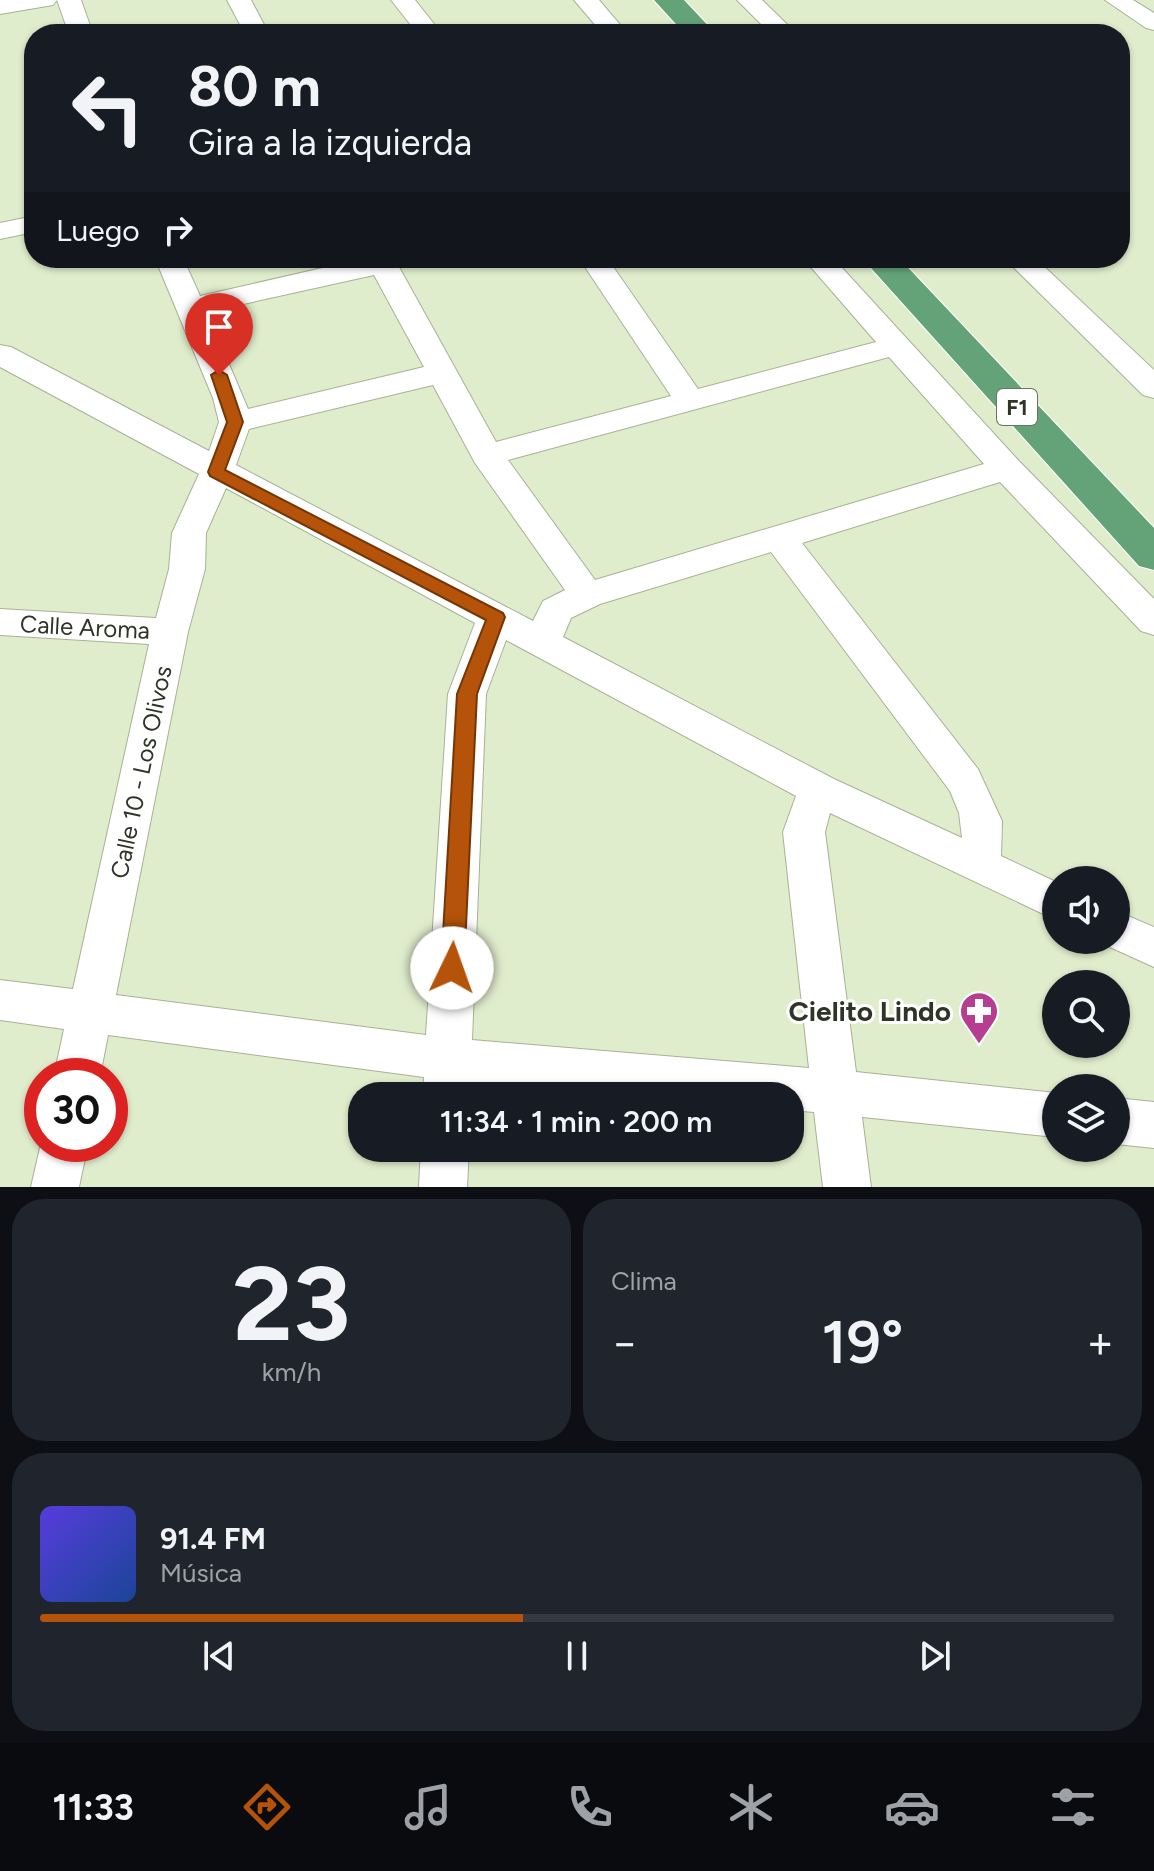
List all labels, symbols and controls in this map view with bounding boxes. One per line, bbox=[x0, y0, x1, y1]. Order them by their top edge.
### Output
text: 80 m bbox=[188, 53, 321, 120]
icon: left bbox=[56, 56, 160, 160]
text: Gira a la izquierda bbox=[188, 121, 472, 164]
icon: right bbox=[156, 208, 200, 252]
text: Luego bbox=[56, 212, 140, 249]
pin bbox=[185, 293, 253, 375]
icon: arrive bbox=[197, 305, 241, 349]
road number: F1 bbox=[997, 389, 1037, 425]
street label: Calle Aroma bbox=[19, 609, 151, 645]
street label: Calle 10 - Los Olivos bbox=[104, 663, 178, 881]
map controls bbox=[1042, 866, 1130, 1162]
button: sound bbox=[1042, 866, 1130, 954]
position arrow bbox=[410, 926, 494, 1010]
button: search bbox=[1042, 970, 1130, 1058]
pharmacy icon: Cielito Lindo bbox=[958, 990, 1000, 1045]
place label: Cielito Lindo bbox=[788, 994, 951, 1028]
speed limit sign: 30 bbox=[24, 1058, 128, 1162]
button: layers bbox=[1042, 1074, 1130, 1162]
text: 11:34 · 1 min · 200 m bbox=[440, 1103, 712, 1140]
text: 23 bbox=[232, 1241, 351, 1366]
text: Clima bbox=[611, 1265, 677, 1297]
text: 19° bbox=[821, 1306, 904, 1378]
text: − bbox=[611, 1316, 638, 1369]
text: + bbox=[1087, 1316, 1114, 1369]
text: km/h bbox=[262, 1356, 321, 1388]
text: 91.4 FM bbox=[160, 1520, 266, 1557]
text: Música bbox=[160, 1557, 242, 1589]
icon: previous bbox=[197, 1634, 241, 1678]
icon: pause bbox=[555, 1634, 599, 1678]
icon: next bbox=[913, 1634, 957, 1678]
icon: directions bbox=[239, 1779, 295, 1835]
icon: music bbox=[400, 1779, 456, 1835]
icon: phone bbox=[562, 1779, 618, 1835]
icon: climate bbox=[723, 1779, 779, 1835]
icon: car bbox=[884, 1779, 940, 1835]
icon: filters bbox=[1045, 1779, 1101, 1835]
text: 11:33 bbox=[53, 1786, 134, 1829]

